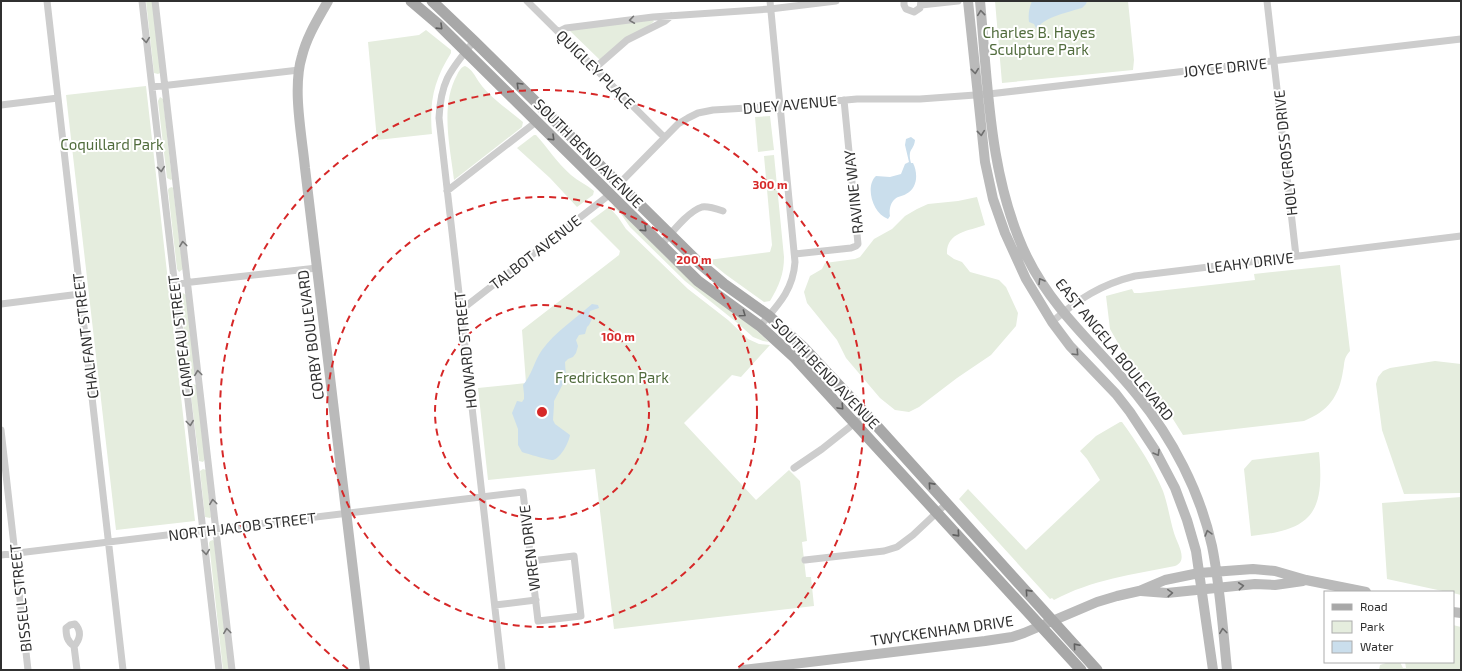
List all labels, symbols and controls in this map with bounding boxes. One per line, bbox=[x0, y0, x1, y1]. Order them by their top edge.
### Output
one-way arrow bbox=[976, 10, 985, 16]
one-way arrow bbox=[629, 15, 635, 24]
one-way arrow bbox=[435, 22, 443, 30]
park label: Charles B. Hayes Sculpture Park bbox=[983, 23, 1095, 58]
street label: QUIGLEY PLACE bbox=[552, 26, 639, 113]
one-way arrow bbox=[142, 37, 151, 43]
street label: JOYCE DRIVE bbox=[1182, 54, 1268, 80]
one-way arrow bbox=[970, 68, 979, 74]
one-way arrow bbox=[516, 82, 524, 90]
street label: HOLY CROSS DRIVE bbox=[1269, 89, 1301, 217]
street label: DUEY AVENUE bbox=[742, 91, 838, 117]
street label: SOUTH BEND AVENUE bbox=[531, 95, 647, 211]
one-way arrow bbox=[977, 130, 986, 136]
one-way arrow bbox=[547, 133, 555, 141]
park label: Coquillard Park bbox=[60, 135, 164, 153]
street label: RAVINE WAY bbox=[840, 149, 866, 235]
one-way arrow bbox=[156, 166, 165, 172]
text: 300 m bbox=[752, 177, 788, 191]
street label: TALBOT AVENUE bbox=[486, 211, 584, 293]
one-way arrow bbox=[639, 224, 647, 232]
one-way arrow bbox=[179, 241, 188, 247]
street label: LEAHY DRIVE bbox=[1205, 248, 1295, 276]
text: 200 m bbox=[676, 252, 712, 266]
street label: CORBY BOULEVARD bbox=[293, 269, 327, 401]
street label: CHALFANT STREET bbox=[68, 272, 102, 400]
street label: CAMPEAU STREET bbox=[164, 274, 196, 398]
street label: EAST ANGELA BOULEVARD bbox=[1052, 274, 1178, 424]
one-way arrow bbox=[1038, 278, 1045, 285]
street label: HOWARD STREET bbox=[450, 290, 480, 410]
one-way arrow bbox=[738, 309, 745, 316]
street label: SOUTH BEND AVENUE bbox=[768, 314, 884, 432]
text: 100 m bbox=[601, 329, 635, 343]
one-way arrow bbox=[1071, 348, 1078, 355]
park label: Fredrickson Park bbox=[555, 368, 669, 386]
one-way arrow bbox=[194, 370, 203, 376]
one-way arrow bbox=[836, 402, 843, 410]
centre of rings bbox=[535, 405, 549, 419]
one-way arrow bbox=[185, 420, 194, 426]
one-way arrow bbox=[1153, 449, 1160, 456]
one-way arrow bbox=[929, 483, 936, 490]
one-way arrow bbox=[209, 499, 218, 505]
street label: WREN DRIVE bbox=[515, 504, 543, 592]
street label: NORTH JACOB STREET bbox=[167, 508, 317, 544]
one-way arrow bbox=[952, 529, 959, 537]
one-way arrow bbox=[1204, 530, 1213, 537]
street label: BISSELL STREET bbox=[5, 543, 35, 653]
one-way arrow bbox=[201, 549, 210, 555]
one-way arrow bbox=[1237, 582, 1244, 591]
one-way arrow bbox=[1167, 588, 1174, 597]
one-way arrow bbox=[1025, 589, 1033, 597]
legend bbox=[1324, 591, 1454, 663]
text: Road bbox=[1360, 599, 1388, 613]
street label: TWYCKENHAM DRIVE bbox=[869, 611, 1015, 649]
text: Park bbox=[1360, 619, 1385, 633]
one-way arrow bbox=[223, 628, 232, 634]
one-way arrow bbox=[1219, 628, 1228, 634]
text: Water bbox=[1360, 639, 1394, 653]
one-way arrow bbox=[1073, 643, 1080, 650]

